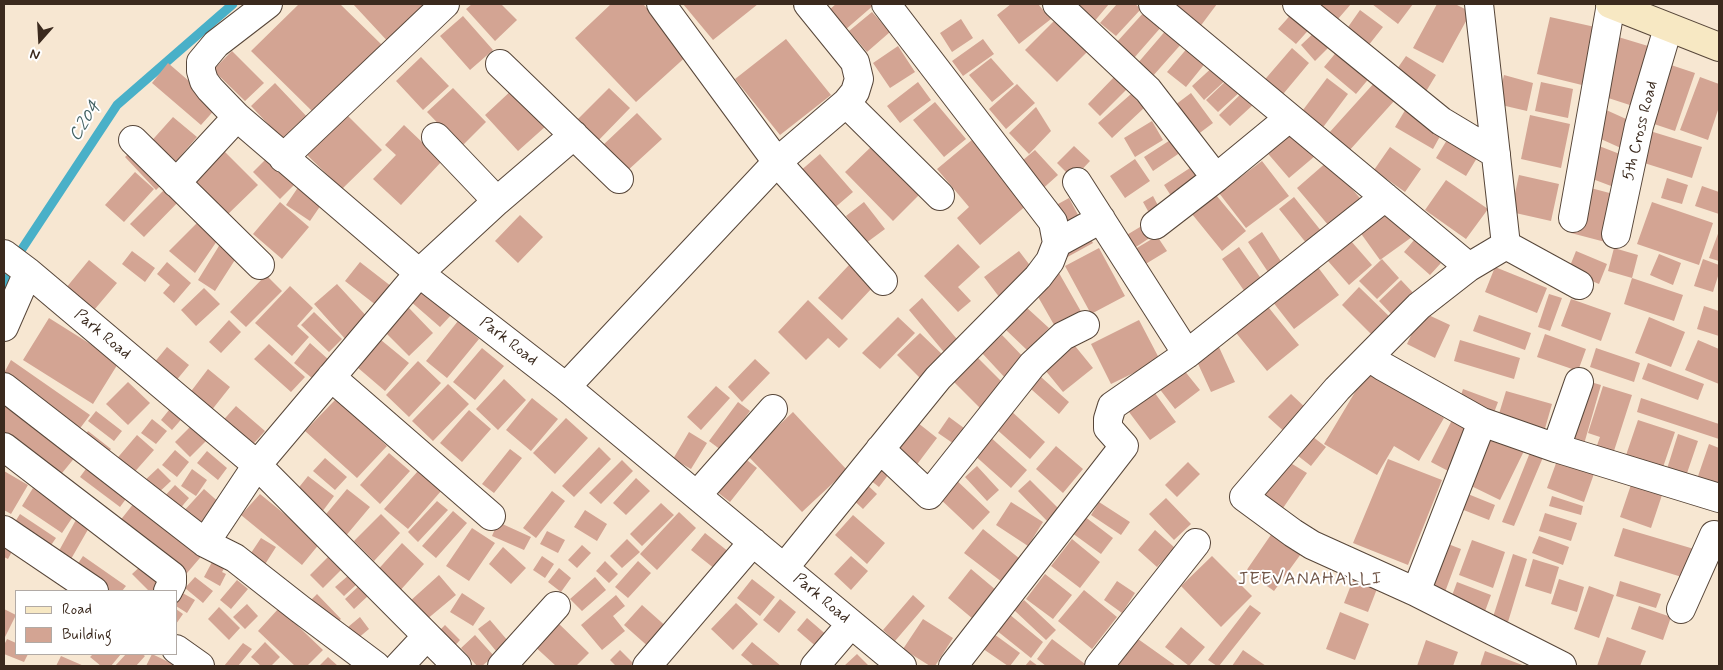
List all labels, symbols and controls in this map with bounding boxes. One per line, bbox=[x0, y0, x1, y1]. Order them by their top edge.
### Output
north arrow bbox=[15, 15, 65, 65]
text: N bbox=[28, 44, 42, 64]
street label: 5th Cross Road bbox=[1619, 79, 1663, 183]
water label: C204 bbox=[65, 98, 107, 146]
street label: Park Road bbox=[70, 306, 134, 364]
street label: Park Road bbox=[475, 313, 541, 371]
district label: JEEVANAHALLI bbox=[1239, 569, 1381, 591]
street label: Park Road bbox=[789, 570, 853, 628]
legend bbox=[15, 590, 178, 655]
text: Road bbox=[62, 600, 92, 620]
text: Building bbox=[62, 625, 112, 645]

